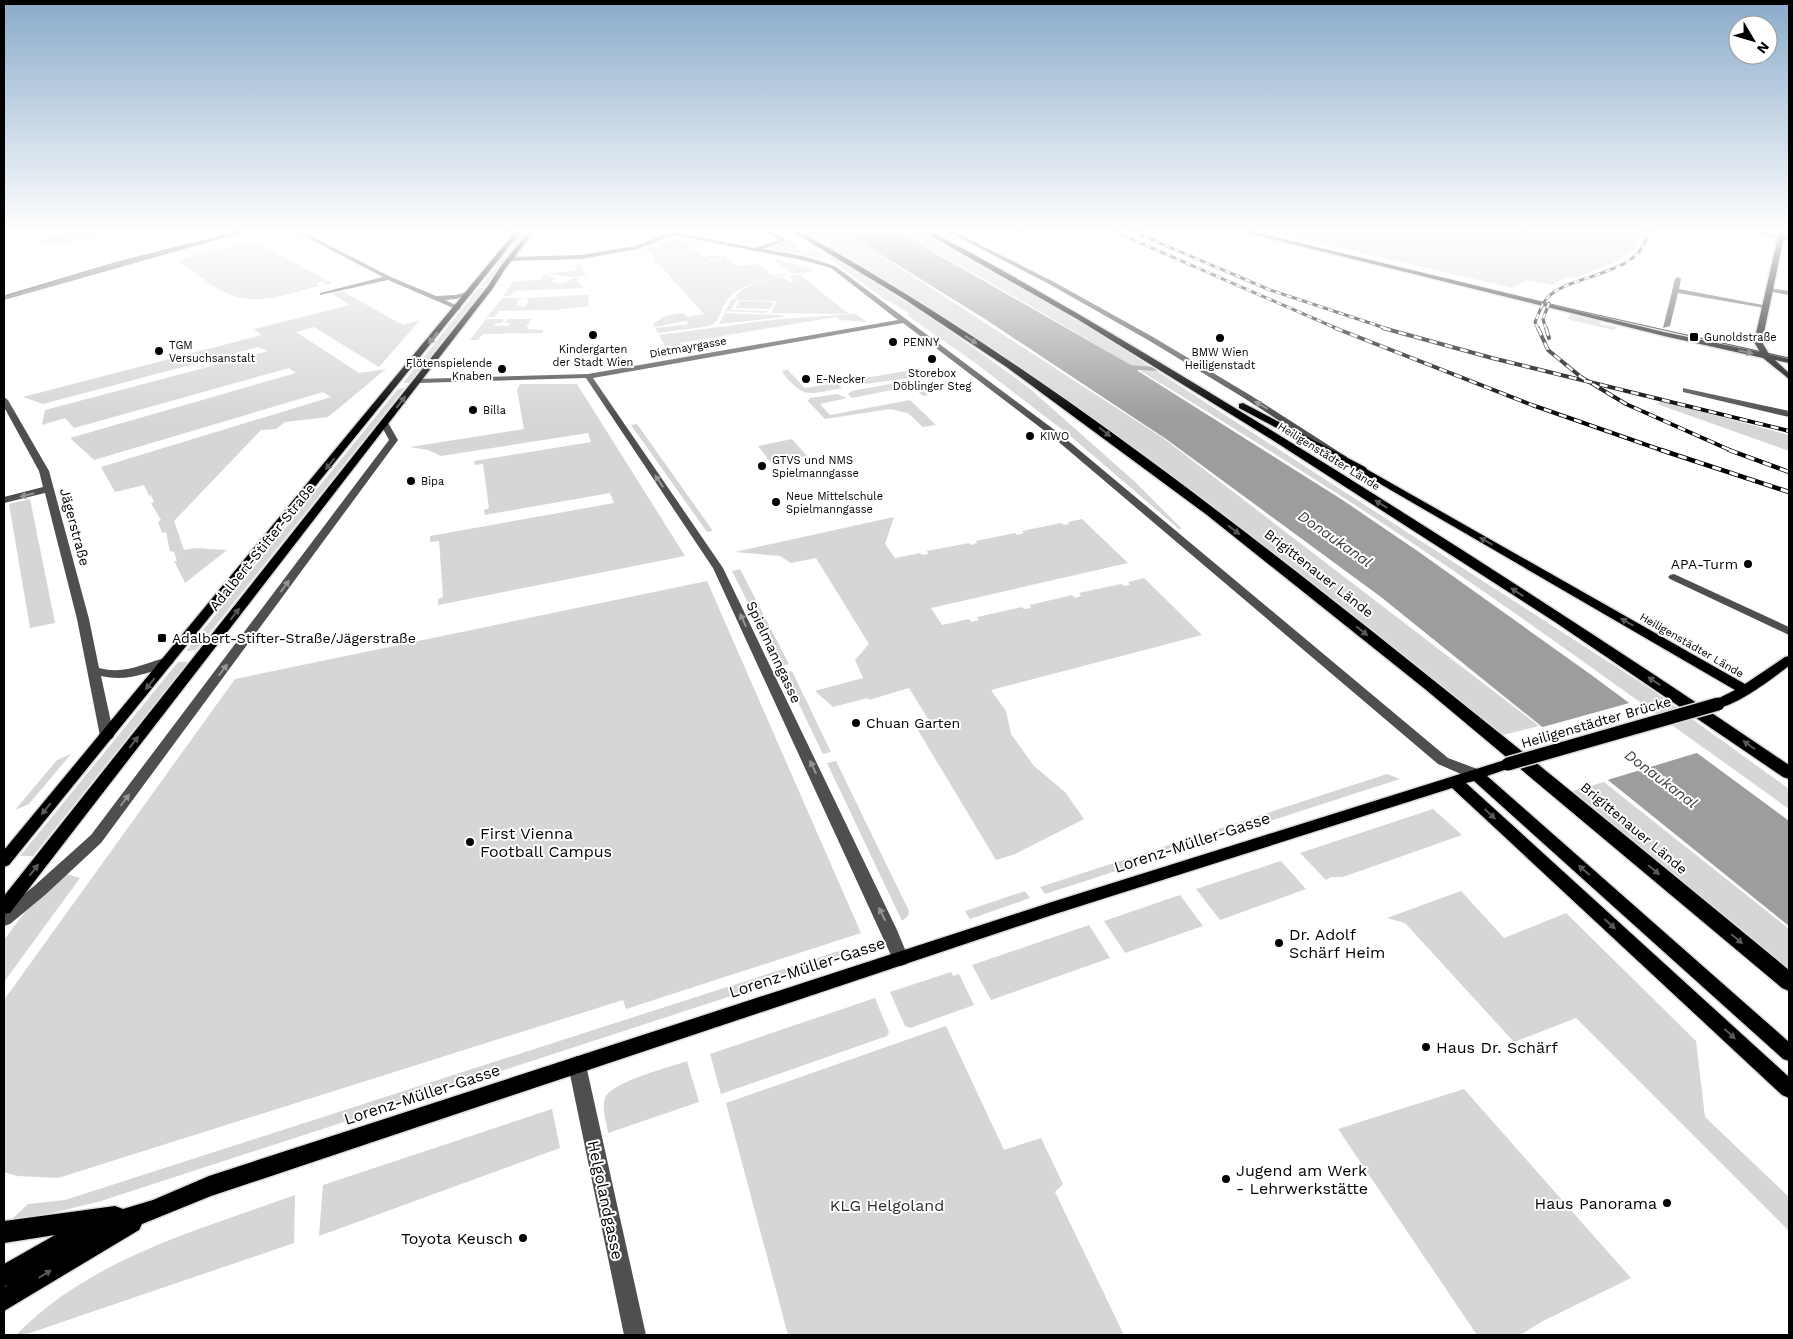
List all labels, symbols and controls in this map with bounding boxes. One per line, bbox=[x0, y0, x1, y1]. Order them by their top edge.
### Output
north arrow bbox=[1728, 15, 1778, 65]
text: N bbox=[1754, 39, 1773, 57]
marker: Kindergarten der Stadt Wien bbox=[587, 329, 599, 341]
one-way arrow bbox=[428, 331, 439, 344]
marker: Gunoldstraße bbox=[1688, 331, 1700, 343]
place label: Gunoldstraße bbox=[1704, 331, 1777, 344]
marker: BMW Wien Heiligenstadt bbox=[1214, 332, 1226, 344]
street label: Dietmayrgasse bbox=[649, 334, 728, 361]
one-way arrow bbox=[964, 335, 978, 345]
marker: PENNY bbox=[887, 336, 899, 348]
place label: PENNY bbox=[903, 336, 940, 349]
place label: TGM Versuchsanstalt bbox=[169, 339, 255, 365]
place label: Kindergarten der Stadt Wien bbox=[553, 343, 633, 369]
marker: TGM Versuchsanstalt bbox=[153, 345, 165, 357]
place label: BMW Wien Heiligenstadt bbox=[1185, 346, 1256, 372]
one-way arrow bbox=[1739, 348, 1754, 356]
marker: Storebox Döblinger Steg bbox=[926, 353, 938, 365]
place label: Flötenspielende Knaben bbox=[406, 357, 492, 383]
marker: Flötenspielende Knaben bbox=[496, 363, 508, 375]
place label: Storebox Döblinger Steg bbox=[893, 367, 971, 393]
marker: E-Necker bbox=[800, 373, 812, 385]
place label: E-Necker bbox=[816, 373, 866, 386]
one-way arrow bbox=[395, 396, 406, 409]
one-way arrow bbox=[1254, 401, 1267, 410]
marker: Billa bbox=[467, 404, 479, 416]
place label: Billa bbox=[483, 404, 506, 417]
street label: Heiligenstädter Lände bbox=[1275, 420, 1382, 493]
one-way arrow bbox=[1098, 427, 1112, 437]
marker: KIWO bbox=[1024, 430, 1036, 442]
place label: KIWO bbox=[1040, 430, 1069, 443]
place label: GTVS und NMS Spielmanngasse bbox=[772, 454, 859, 480]
one-way arrow bbox=[325, 457, 336, 470]
marker: GTVS und NMS Spielmanngasse bbox=[756, 460, 768, 472]
marker: Bipa bbox=[405, 475, 417, 487]
place label: Bipa bbox=[421, 475, 444, 488]
one-way arrow bbox=[654, 475, 664, 488]
street label: Adalbert-Stifter-Straße bbox=[206, 480, 318, 614]
street label: Jägerstraße bbox=[57, 486, 93, 568]
place label: Neue Mittelschule Spielmanngasse bbox=[786, 490, 883, 516]
one-way arrow bbox=[19, 491, 34, 499]
marker: Neue Mittelschule Spielmanngasse bbox=[770, 496, 782, 508]
one-way arrow bbox=[1374, 499, 1388, 508]
water label: Donaukanal bbox=[1294, 507, 1376, 571]
one-way arrow bbox=[1227, 525, 1240, 536]
street label: Brigittenauer Lände bbox=[1261, 525, 1377, 621]
one-way arrow bbox=[1479, 537, 1493, 545]
place label: APA-Turm bbox=[1671, 556, 1738, 572]
marker: APA-Turm bbox=[1742, 558, 1754, 570]
one-way arrow bbox=[280, 579, 290, 593]
one-way arrow bbox=[1511, 587, 1524, 597]
street label: Spielmanngasse bbox=[743, 599, 805, 705]
one-way arrow bbox=[229, 608, 240, 621]
street label: Heiligenstädter Lände bbox=[1637, 610, 1746, 681]
one-way arrow bbox=[738, 613, 746, 627]
one-way arrow bbox=[1620, 618, 1634, 626]
one-way arrow bbox=[1355, 626, 1368, 637]
place label: Adalbert-Stifter-Straße/Jägerstraße bbox=[172, 630, 416, 646]
marker: Adalbert-Stifter-Straße/Jägerstraße bbox=[156, 632, 168, 644]
one-way arrow bbox=[218, 663, 228, 677]
one-way arrow bbox=[1647, 676, 1660, 685]
one-way arrow bbox=[144, 677, 155, 690]
street label: Heiligenstädter Brücke bbox=[1519, 693, 1673, 751]
place label: Chuan Garten bbox=[866, 715, 960, 731]
marker: Chuan Garten bbox=[850, 717, 862, 729]
one-way arrow bbox=[129, 736, 140, 749]
one-way arrow bbox=[1742, 740, 1756, 750]
water label: Donaukanal bbox=[1621, 746, 1701, 812]
one-way arrow bbox=[808, 760, 816, 774]
street label: Brigittenauer Lände bbox=[1578, 779, 1690, 877]
one-way arrow bbox=[120, 794, 131, 807]
one-way arrow bbox=[41, 803, 52, 816]
street label: Lorenz-Müller-Gasse bbox=[1112, 808, 1273, 877]
one-way arrow bbox=[1484, 808, 1496, 820]
place label: First Vienna Football Campus bbox=[480, 824, 612, 861]
marker: First Vienna Football Campus bbox=[464, 836, 476, 848]
one-way arrow bbox=[28, 863, 39, 876]
one-way arrow bbox=[1579, 864, 1591, 876]
one-way arrow bbox=[1647, 864, 1660, 875]
one-way arrow bbox=[877, 907, 885, 921]
one-way arrow bbox=[1604, 918, 1616, 930]
place label: Dr. Adolf Schärf Heim bbox=[1289, 925, 1385, 962]
street label: Lorenz-Müller-Gasse bbox=[727, 933, 888, 1002]
one-way arrow bbox=[1730, 933, 1743, 944]
marker: Dr. Adolf Schärf Heim bbox=[1273, 937, 1285, 949]
one-way arrow bbox=[1724, 1028, 1736, 1040]
place label: Haus Dr. Schärf bbox=[1436, 1038, 1559, 1057]
marker: Haus Dr. Schärf bbox=[1420, 1041, 1432, 1053]
street label: Lorenz-Müller-Gasse bbox=[342, 1060, 503, 1129]
street label: Helgolandgasse bbox=[584, 1139, 627, 1261]
place label: Jugend am Werk - Lehrwerkstätte bbox=[1236, 1161, 1368, 1198]
marker: Jugend am Werk - Lehrwerkstätte bbox=[1220, 1173, 1232, 1185]
place label: Haus Panorama bbox=[1535, 1194, 1657, 1213]
park label: KLG Helgoland bbox=[830, 1196, 944, 1215]
marker: Haus Panorama bbox=[1661, 1197, 1673, 1209]
place label: Toyota Keusch bbox=[401, 1229, 513, 1248]
marker: Toyota Keusch bbox=[517, 1232, 529, 1244]
one-way arrow bbox=[38, 1269, 51, 1279]

